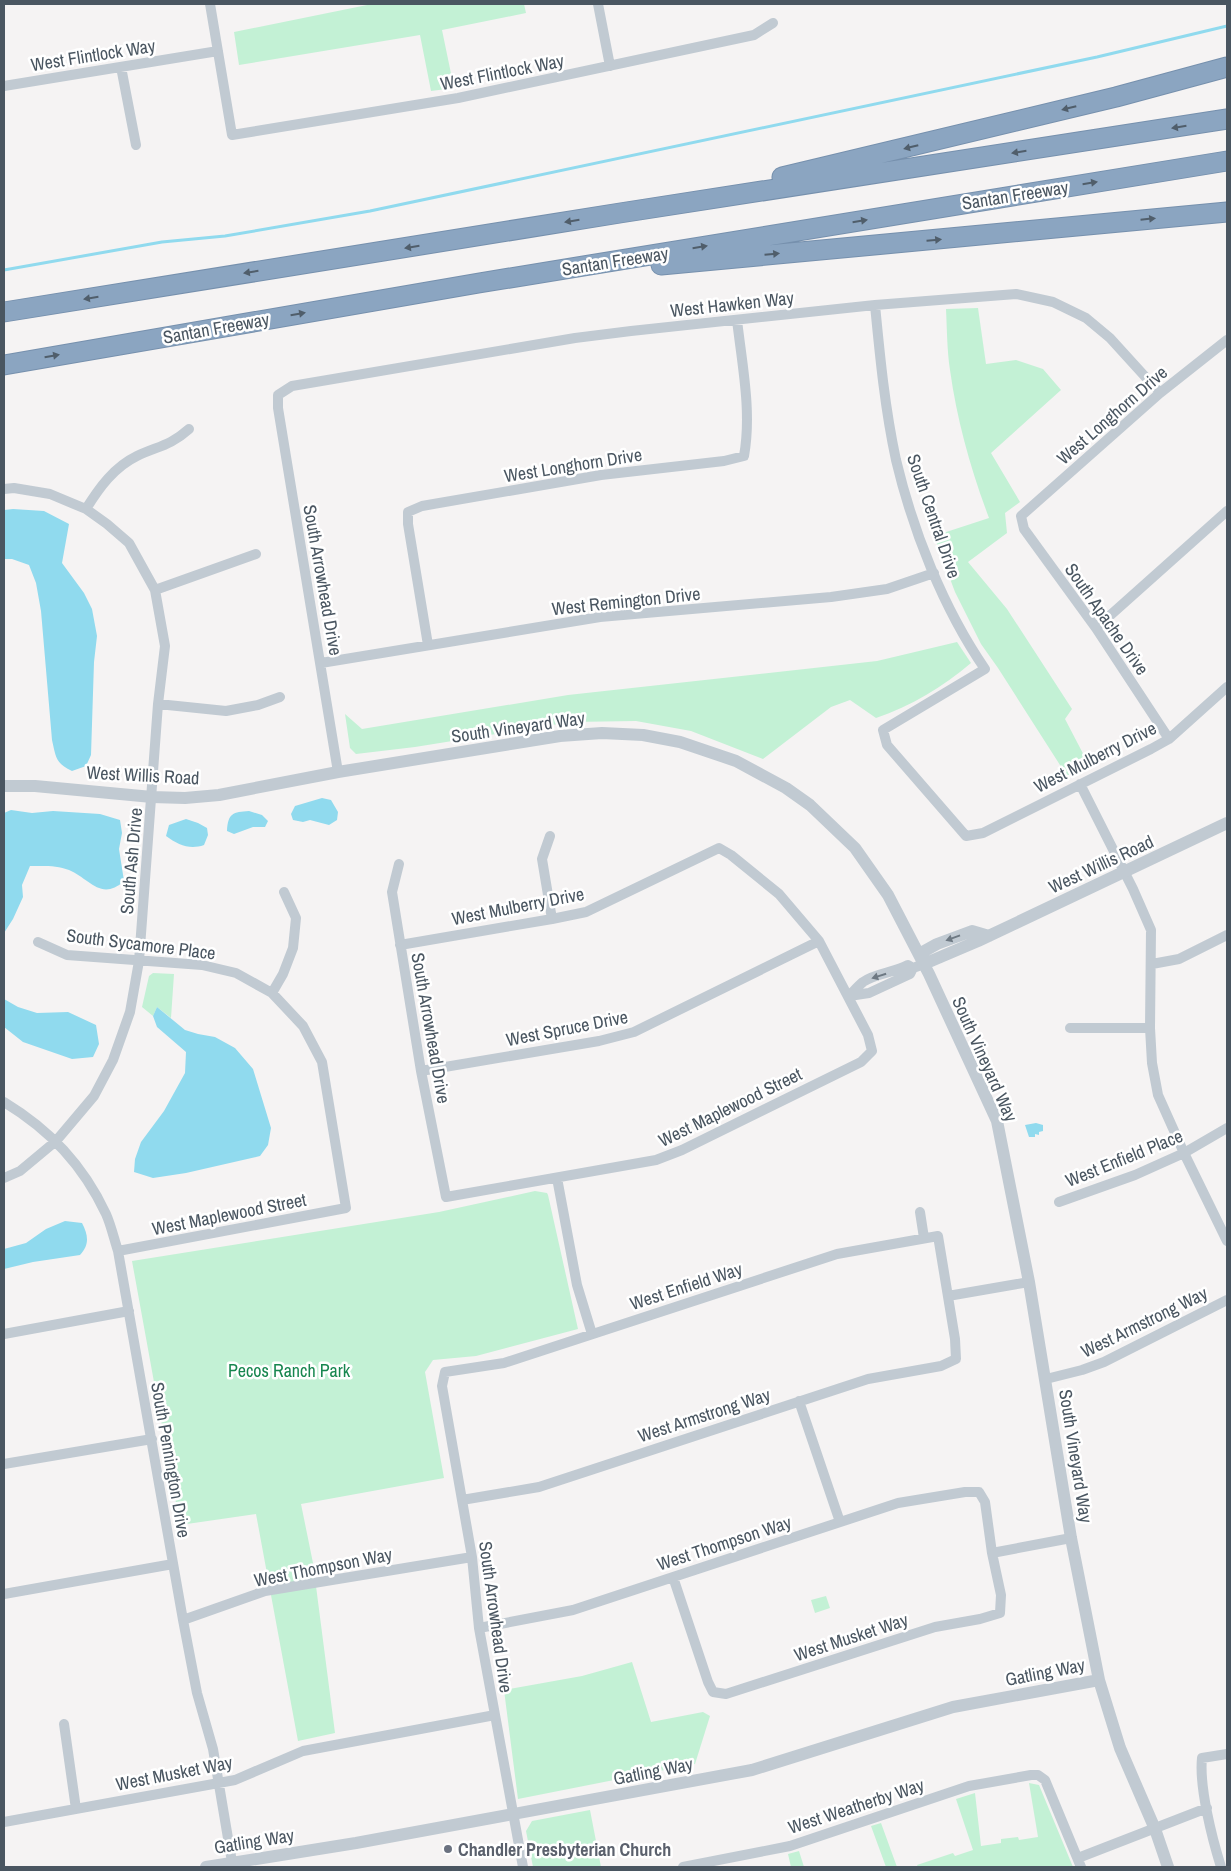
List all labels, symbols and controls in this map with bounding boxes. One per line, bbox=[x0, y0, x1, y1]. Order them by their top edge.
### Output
street label: West Flintlock Way bbox=[29, 33, 158, 77]
street label: West Flintlock Way bbox=[438, 48, 567, 96]
one-way arrow bbox=[1061, 104, 1076, 112]
one-way arrow bbox=[1171, 123, 1187, 131]
one-way arrow bbox=[903, 143, 918, 151]
one-way arrow bbox=[1010, 148, 1026, 156]
street label: Santan Freeway bbox=[960, 174, 1071, 216]
one-way arrow bbox=[1082, 179, 1098, 187]
one-way arrow bbox=[1140, 215, 1156, 223]
one-way arrow bbox=[853, 216, 869, 224]
one-way arrow bbox=[564, 217, 580, 225]
one-way arrow bbox=[926, 236, 942, 244]
street label: Santan Freeway bbox=[560, 240, 671, 282]
one-way arrow bbox=[692, 242, 708, 250]
one-way arrow bbox=[403, 243, 419, 251]
one-way arrow bbox=[765, 250, 781, 258]
one-way arrow bbox=[243, 269, 259, 277]
street label: West Hawken Way bbox=[669, 285, 796, 323]
one-way arrow bbox=[82, 294, 98, 302]
street label: Santan Freeway bbox=[161, 306, 272, 350]
one-way arrow bbox=[291, 310, 307, 318]
one-way arrow bbox=[44, 352, 60, 360]
street label: West Longhorn Drive bbox=[1051, 360, 1173, 470]
street label: West Longhorn Drive bbox=[502, 442, 644, 488]
street label: South Central Drive bbox=[901, 451, 967, 581]
street label: South Arrowhead Drive bbox=[297, 503, 349, 657]
street label: South Apache Drive bbox=[1059, 558, 1155, 680]
street label: West Remington Drive bbox=[551, 581, 701, 621]
street label: South Vineyard Way bbox=[450, 705, 587, 749]
street label: West Mulberry Drive bbox=[1030, 715, 1160, 799]
street label: West Willis Road bbox=[86, 760, 200, 790]
street label: South Ash Drive bbox=[114, 807, 148, 915]
street label: West Willis Road bbox=[1045, 829, 1157, 899]
street label: West Mulberry Drive bbox=[450, 881, 586, 931]
street label: South Sycamore Place bbox=[65, 922, 217, 966]
one-way arrow bbox=[945, 934, 960, 942]
street label: South Arrowhead Drive bbox=[405, 951, 457, 1105]
one-way arrow bbox=[871, 973, 886, 980]
street label: South Vineyard Way bbox=[946, 992, 1024, 1126]
street label: West Spruce Drive bbox=[504, 1004, 630, 1052]
street label: West Maplewood Street bbox=[654, 1061, 806, 1153]
street label: West Enfield Place bbox=[1062, 1123, 1186, 1193]
street label: West Maplewood Street bbox=[150, 1187, 308, 1241]
street label: West Enfield Way bbox=[627, 1256, 746, 1316]
street label: West Armstrong Way bbox=[1077, 1280, 1212, 1363]
park label: Pecos Ranch Park bbox=[228, 1358, 351, 1383]
street label: South Pennington Drive bbox=[145, 1380, 197, 1540]
street label: West Armstrong Way bbox=[635, 1382, 774, 1448]
street label: South Vineyard Way bbox=[1053, 1388, 1099, 1525]
street label: West Thompson Way bbox=[654, 1509, 795, 1577]
street label: South Arrowhead Drive bbox=[473, 1540, 519, 1694]
street label: West Thompson Way bbox=[252, 1541, 395, 1593]
street label: West Musket Way bbox=[791, 1607, 912, 1667]
street label: Gatling Way bbox=[1003, 1652, 1088, 1692]
street label: West Musket Way bbox=[114, 1749, 235, 1797]
street label: Gatling Way bbox=[611, 1751, 696, 1791]
street label: West Weatherby Way bbox=[785, 1772, 928, 1840]
street label: Gatling Way bbox=[212, 1822, 296, 1860]
place label: Chandler Presbyterian Church bbox=[458, 1837, 671, 1862]
marker: Chandler Presbyterian Church bbox=[442, 1843, 454, 1855]

